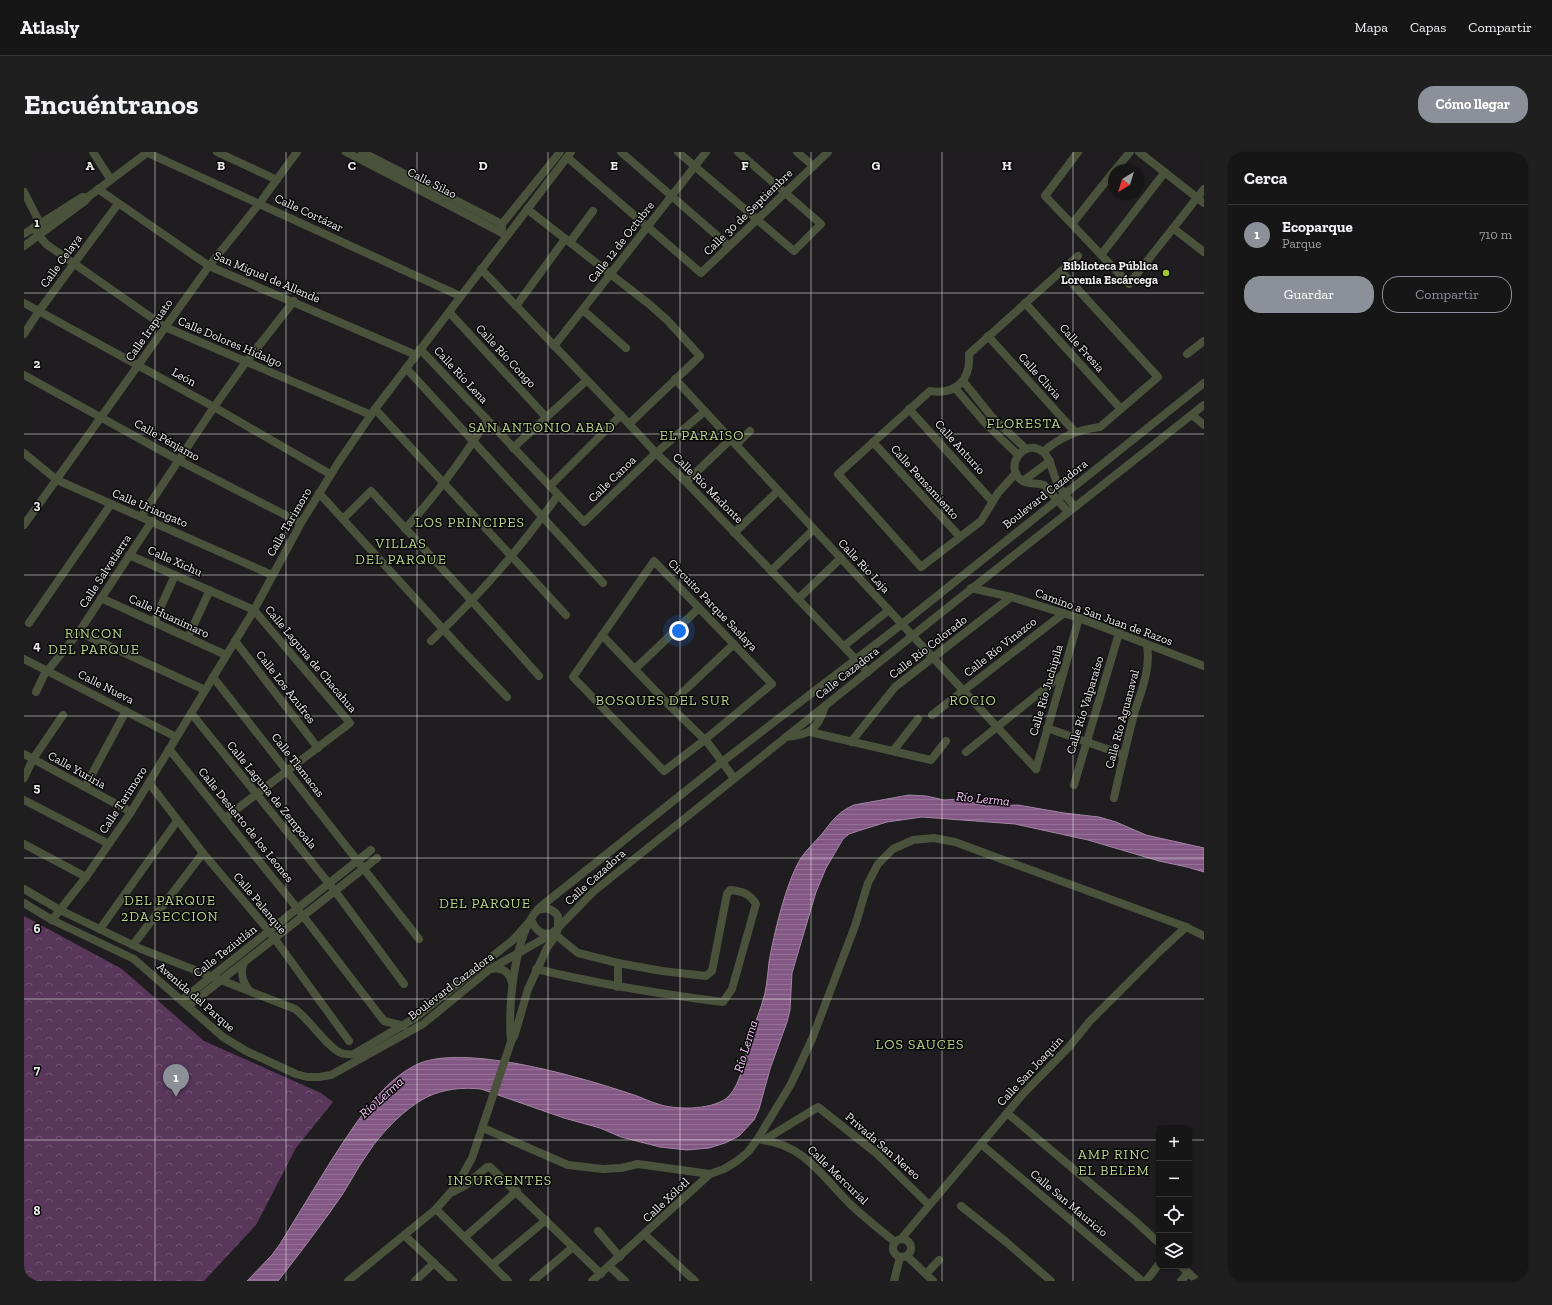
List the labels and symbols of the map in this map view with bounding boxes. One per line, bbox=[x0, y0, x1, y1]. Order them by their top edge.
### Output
text: A bbox=[86, 158, 95, 173]
text: B bbox=[217, 158, 225, 173]
text: C bbox=[348, 158, 356, 173]
text: D bbox=[478, 158, 488, 173]
text: E bbox=[610, 158, 618, 173]
text: F bbox=[741, 158, 749, 173]
text: G bbox=[872, 158, 881, 173]
text: H bbox=[1002, 158, 1012, 173]
north arrow bbox=[1108, 164, 1144, 200]
street label: Calle Silao bbox=[405, 165, 459, 201]
street label: Calle 30 de Septiembre bbox=[701, 166, 796, 258]
street label: Calle Cortázar bbox=[273, 191, 345, 235]
street label: Calle 12 de Octubre bbox=[585, 198, 657, 285]
text: 1 bbox=[34, 215, 40, 230]
street label: Calle Celaya bbox=[37, 232, 85, 290]
street label: San Miguel de Allende bbox=[212, 248, 323, 306]
place label: Biblioteca Pública Lorenia Escárcega bbox=[1061, 259, 1158, 287]
marker: Biblioteca Pública Lorenia Escárcega bbox=[1161, 268, 1171, 278]
street label: Calle Irapuato bbox=[122, 296, 176, 364]
street label: Calle Dolores Hidalgo bbox=[176, 314, 284, 370]
street label: Calle Río Congo bbox=[473, 321, 539, 391]
street label: Calle Fresia bbox=[1057, 321, 1107, 375]
street label: Calle Río Lena bbox=[431, 344, 491, 407]
street label: Calle Clivia bbox=[1015, 350, 1065, 402]
text: 2 bbox=[34, 356, 41, 371]
street label: León bbox=[170, 365, 199, 389]
district label: FLORESTA bbox=[987, 415, 1061, 432]
street label: Calle Pénjamo bbox=[131, 416, 202, 465]
street label: Calle Anturio bbox=[932, 417, 988, 477]
district label: SAN ANTONIO ABAD bbox=[468, 419, 616, 436]
district label: EL PARAISO bbox=[660, 427, 745, 444]
street label: Calle Pensamiento bbox=[888, 442, 962, 522]
street label: Calle Río Madonte bbox=[670, 450, 746, 526]
street label: Calle Canoa bbox=[585, 453, 639, 505]
street label: Boulevard Cazadora bbox=[1000, 457, 1090, 531]
street label: Calle Tarimoro bbox=[264, 485, 314, 559]
street label: Calle Uriangato bbox=[110, 486, 190, 530]
text: 3 bbox=[34, 497, 41, 512]
district label: LOS PRINCIPES bbox=[415, 514, 525, 531]
street label: Calle Salvatierra bbox=[76, 531, 134, 610]
district label: VILLAS DEL PARQUE bbox=[355, 535, 447, 568]
street label: Calle Río Laja bbox=[835, 536, 893, 597]
street label: Calle Xichu bbox=[146, 543, 205, 579]
street label: Circuito Parque Saslaya bbox=[665, 556, 761, 654]
street label: Camino a San Juan de Razos bbox=[1033, 586, 1175, 648]
street label: Calle Huanimaro bbox=[127, 591, 211, 641]
street label: Calle Laguna de Chacahua bbox=[262, 603, 360, 715]
street label: Calle Río Colorado bbox=[886, 612, 970, 682]
street label: Calle Río Vinazco bbox=[961, 614, 1039, 680]
your location bbox=[669, 621, 689, 641]
district label: RINCON DEL PARQUE bbox=[48, 625, 140, 658]
text: 4 bbox=[33, 638, 41, 653]
street label: Calle Río Juchipila bbox=[1026, 643, 1066, 737]
street label: Calle Cazadora bbox=[812, 644, 882, 702]
street label: Calle Los Azufres bbox=[253, 648, 319, 726]
street label: Calle Río Valparaíso bbox=[1063, 654, 1107, 756]
street label: Calle Nueva bbox=[76, 667, 137, 707]
street label: Calle Río Aguanaval bbox=[1102, 668, 1142, 770]
district label: BOSQUES DEL SUR bbox=[596, 692, 730, 709]
district label: ROCIO bbox=[949, 692, 997, 709]
street label: Calle Tlamacas bbox=[269, 730, 327, 800]
street label: Calle Laguna de Zempoala bbox=[224, 738, 320, 852]
street label: Calle Yuriria bbox=[46, 748, 109, 792]
street label: Calle Tarimoro bbox=[96, 764, 150, 836]
street label: Calle Desierto de los Leones bbox=[195, 765, 297, 885]
text: 5 bbox=[34, 780, 41, 795]
water label: Río Lerma bbox=[955, 788, 1011, 809]
street label: Calle Cazadora bbox=[562, 846, 628, 908]
street label: Calle Palenque bbox=[230, 870, 290, 937]
district label: DEL PARQUE 2DA SECCION bbox=[121, 892, 219, 925]
district label: DEL PARQUE bbox=[439, 895, 531, 912]
text: 6 bbox=[34, 921, 41, 936]
street label: Calle Teziutlán bbox=[191, 922, 259, 980]
street label: Boulevard Cazadora bbox=[405, 949, 497, 1023]
street label: Avenida del Parque bbox=[154, 959, 238, 1035]
water label: Río Lerma bbox=[730, 1018, 761, 1074]
street label: Calle San Joaquín bbox=[994, 1033, 1066, 1109]
district label: LOS SAUCES bbox=[876, 1036, 964, 1053]
text: 7 bbox=[34, 1062, 41, 1077]
pin: 1 bbox=[163, 1064, 189, 1097]
water label: Río Lerma bbox=[356, 1074, 406, 1121]
street label: Privada San Nereo bbox=[843, 1110, 923, 1182]
street label: Calle Mercurial bbox=[805, 1143, 871, 1207]
district label: AMP RINC EL BELEM bbox=[1078, 1146, 1150, 1179]
street label: Calle San Mauricio bbox=[1028, 1167, 1110, 1239]
district label: INSURGENTES bbox=[448, 1172, 552, 1189]
street label: Calle Xólotl bbox=[640, 1175, 692, 1225]
text: 8 bbox=[33, 1203, 41, 1218]

